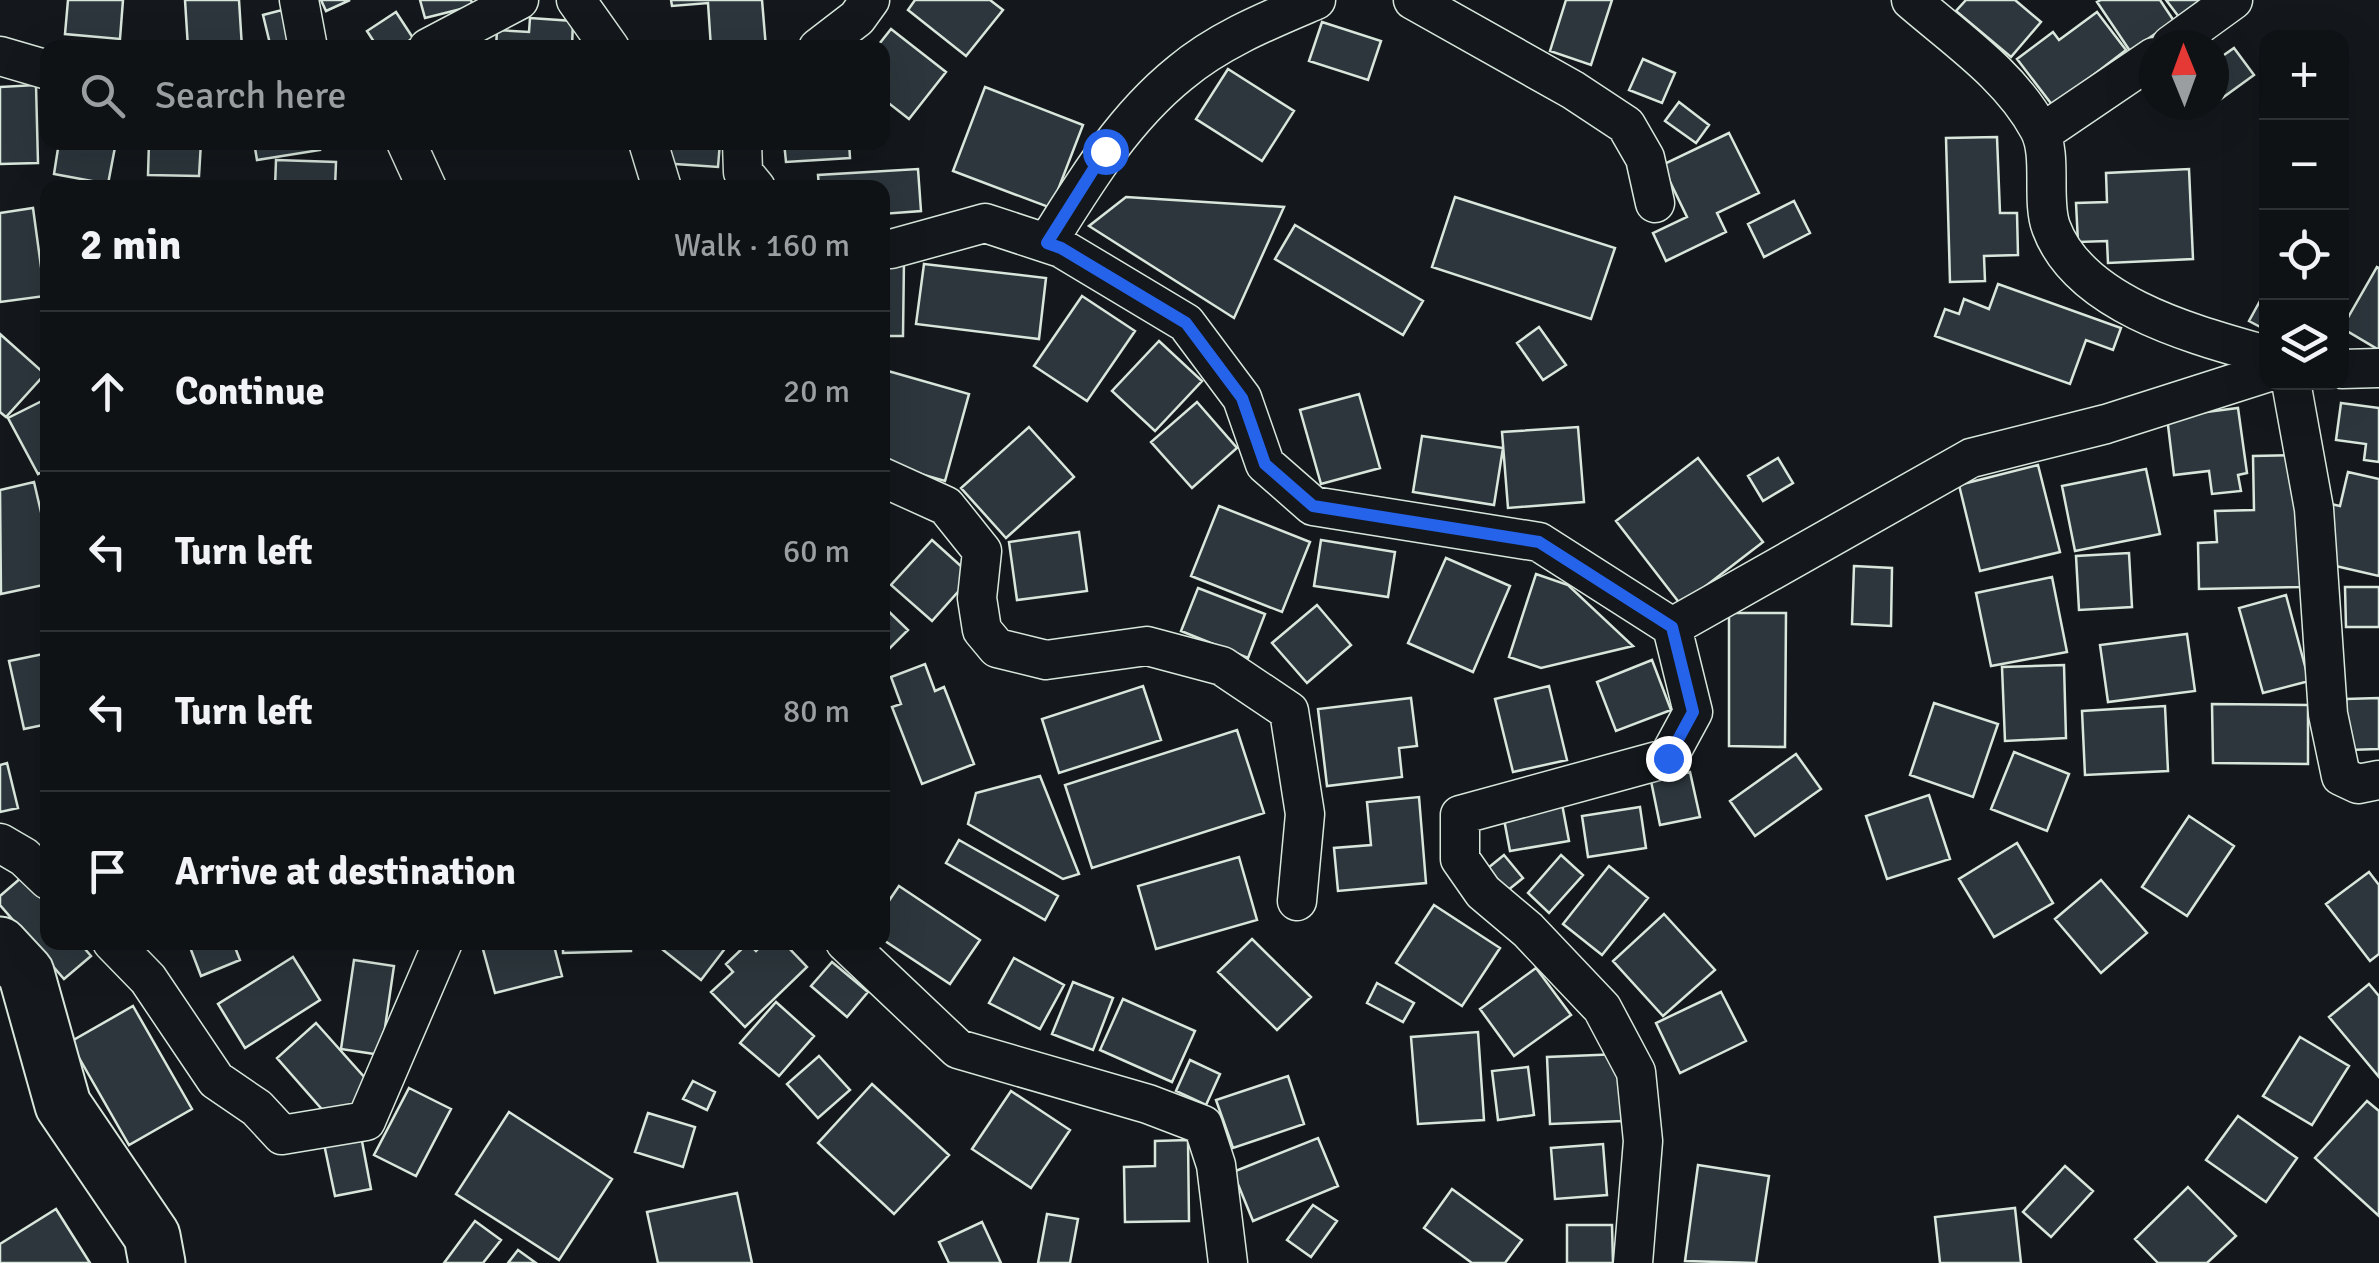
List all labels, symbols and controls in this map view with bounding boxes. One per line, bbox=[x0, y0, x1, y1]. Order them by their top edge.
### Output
north arrow bbox=[2139, 30, 2229, 120]
map controls bbox=[2259, 30, 2349, 390]
button: + bbox=[2259, 30, 2349, 120]
search box bbox=[40, 40, 890, 150]
icon: search bbox=[75, 68, 130, 123]
text: Search here bbox=[155, 72, 347, 119]
button: − bbox=[2259, 120, 2349, 210]
route start bbox=[1083, 129, 1129, 175]
button: locate bbox=[2259, 210, 2349, 300]
text: 2 min bbox=[80, 220, 181, 271]
text: Walk · 160 m bbox=[674, 226, 850, 265]
button: layers bbox=[2259, 300, 2349, 390]
icon: ahead bbox=[80, 364, 135, 419]
text: Continue bbox=[175, 368, 325, 415]
text: 20 m bbox=[783, 372, 850, 411]
icon: left bbox=[80, 524, 135, 579]
text: Turn left bbox=[175, 528, 313, 575]
text: 60 m bbox=[783, 532, 850, 571]
icon: left bbox=[80, 684, 135, 739]
text: Turn left bbox=[175, 688, 313, 735]
text: 80 m bbox=[783, 692, 850, 731]
route end bbox=[1646, 736, 1692, 782]
icon: arrive bbox=[80, 844, 135, 899]
text: Arrive at destination bbox=[175, 848, 516, 895]

